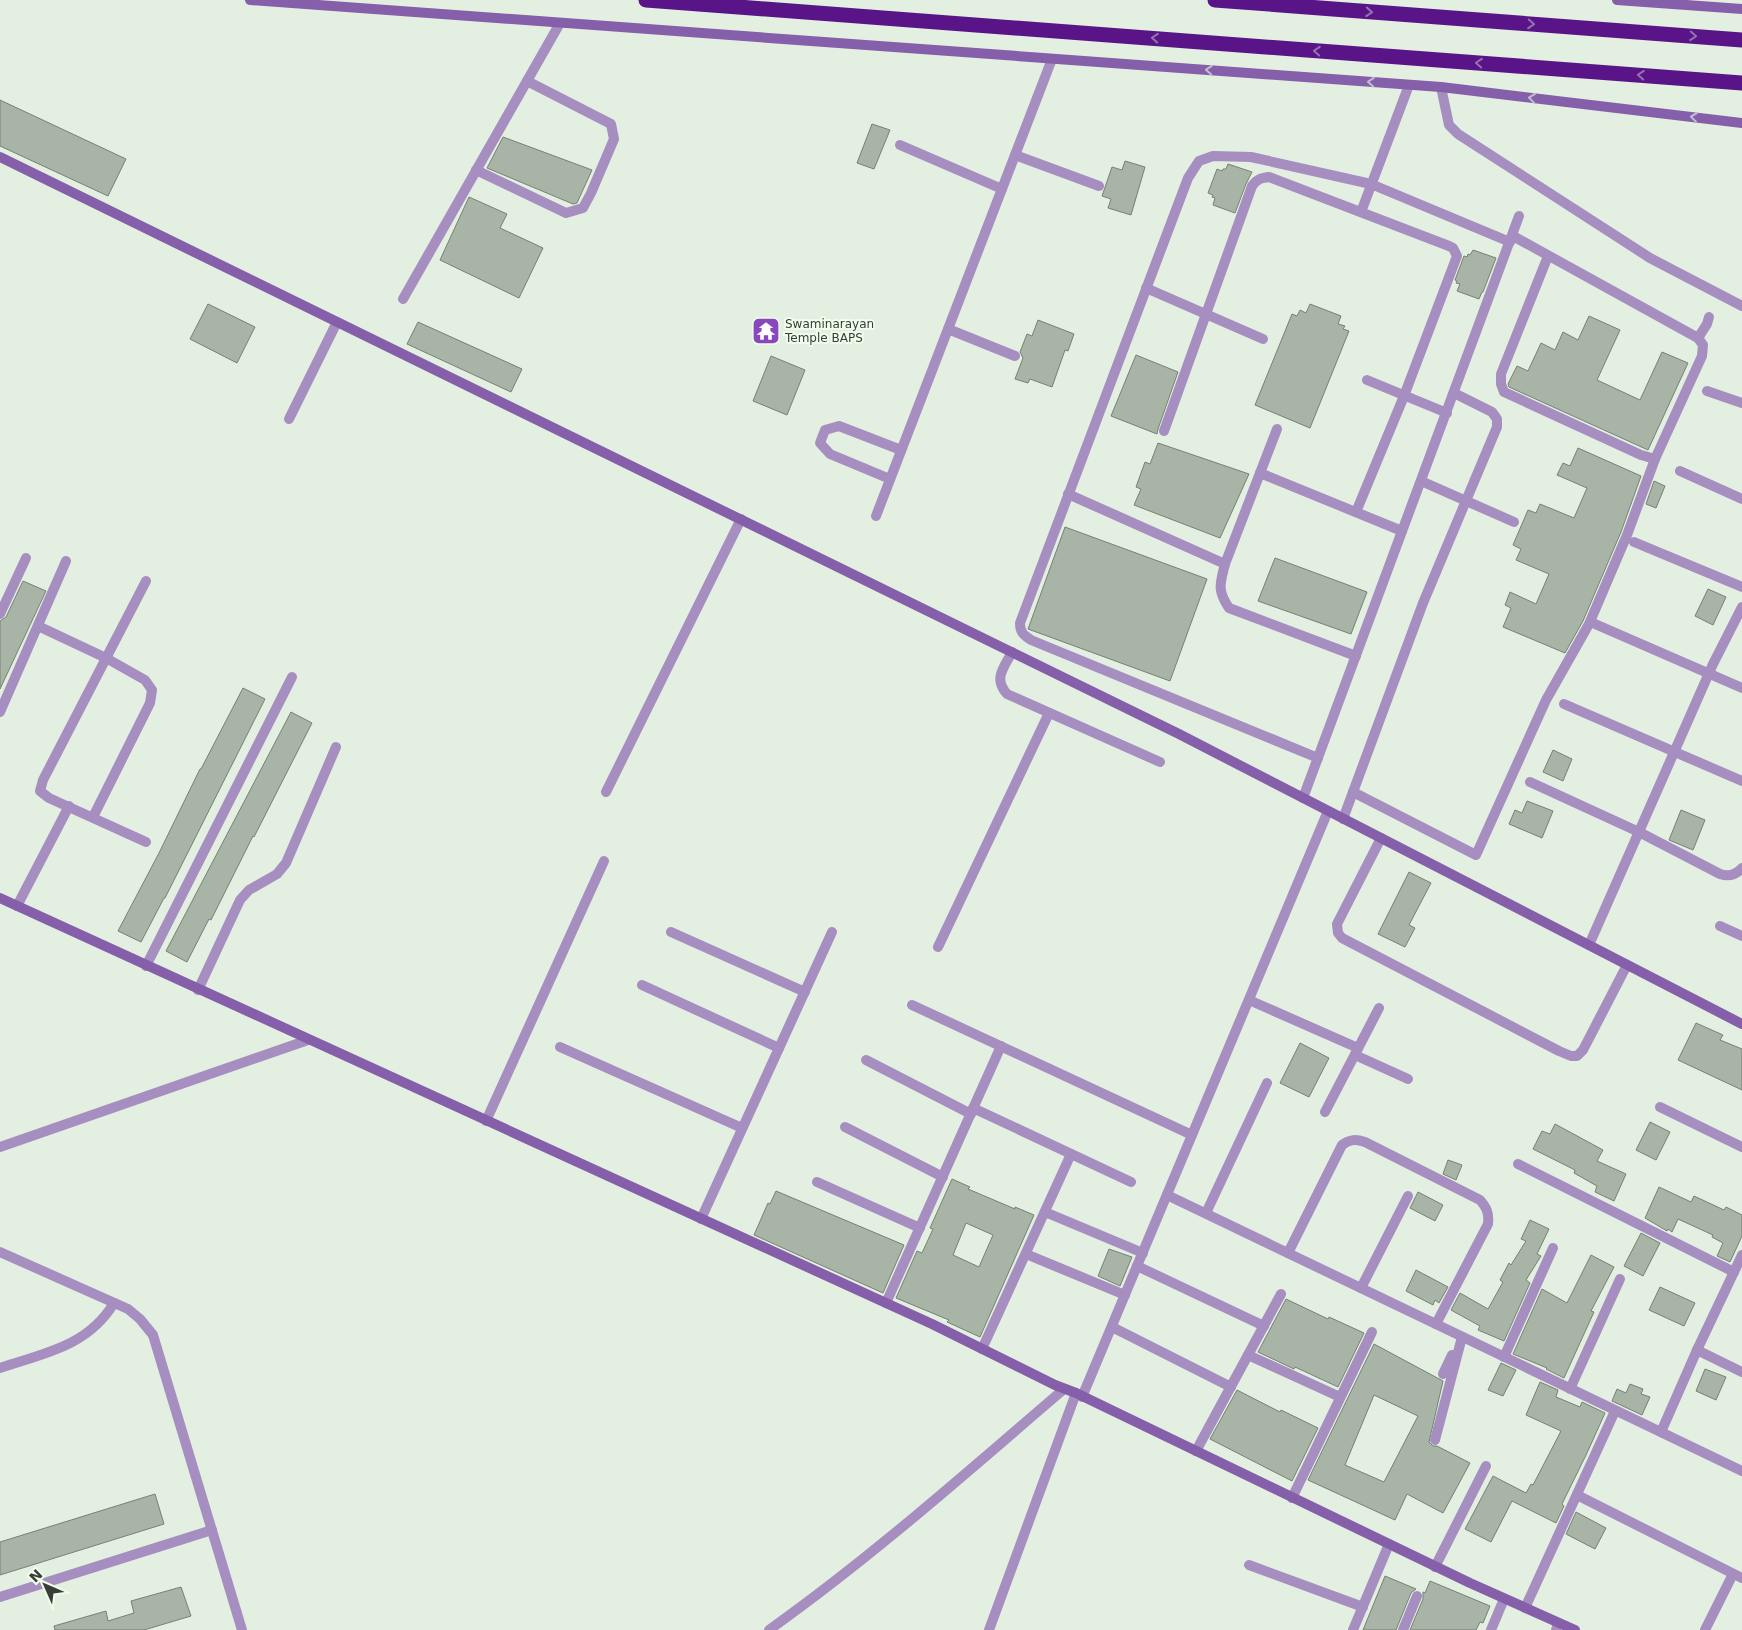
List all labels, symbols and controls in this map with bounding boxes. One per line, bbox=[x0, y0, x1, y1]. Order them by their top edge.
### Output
one-way arrow bbox=[1365, 6, 1373, 17]
one-way arrow bbox=[1527, 19, 1535, 30]
one-way arrow bbox=[1689, 31, 1697, 42]
one-way arrow bbox=[1151, 33, 1159, 44]
one-way arrow bbox=[1313, 45, 1321, 56]
one-way arrow bbox=[1475, 58, 1483, 69]
one-way arrow bbox=[1204, 65, 1212, 76]
one-way arrow bbox=[1637, 70, 1645, 81]
one-way arrow bbox=[1366, 76, 1374, 87]
one-way arrow bbox=[1528, 93, 1536, 104]
one-way arrow bbox=[1689, 112, 1697, 123]
temple icon: Swaminarayan Temple BAPS bbox=[751, 316, 781, 346]
place label: Swaminarayan Temple BAPS bbox=[784, 317, 874, 345]
north arrow bbox=[20, 1560, 70, 1610]
text: N bbox=[26, 1566, 46, 1586]

